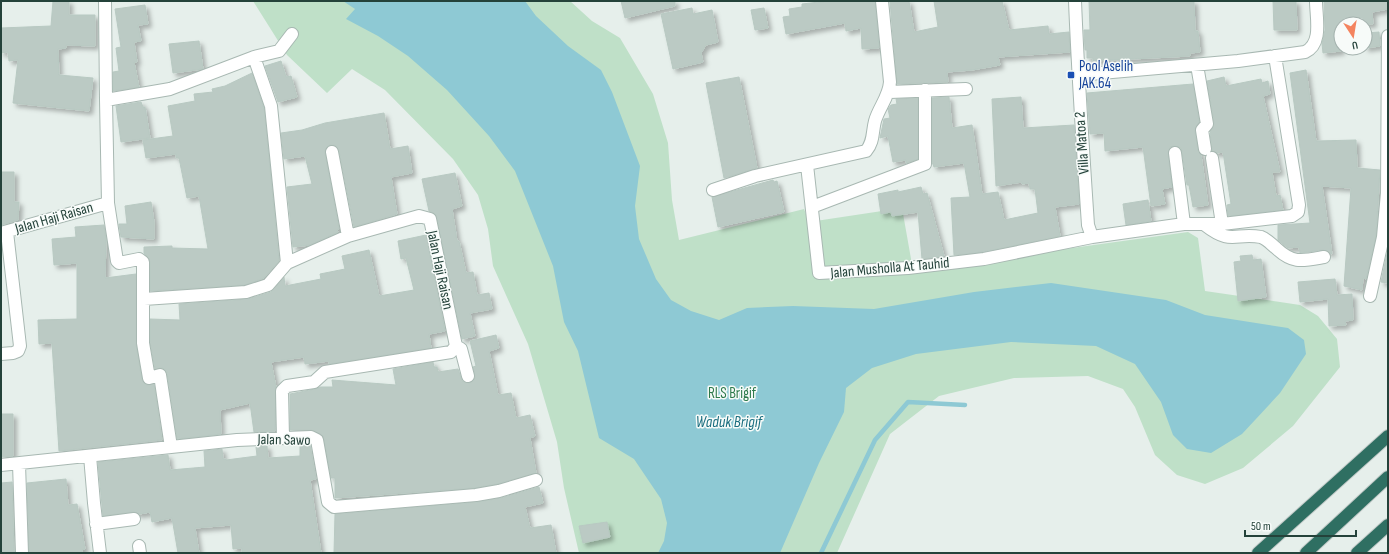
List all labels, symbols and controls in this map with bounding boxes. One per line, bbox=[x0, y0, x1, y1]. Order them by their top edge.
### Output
north arrow bbox=[1333, 16, 1373, 56]
text: U bbox=[1351, 38, 1359, 52]
place label: Pool Aselih JAK.64 bbox=[1078, 57, 1133, 93]
marker: Pool Aselih JAK.64 bbox=[1066, 70, 1076, 80]
street label: Villa Matoa 2 bbox=[1070, 111, 1094, 175]
street label: Jalan Haji Raisan bbox=[12, 198, 95, 238]
street label: Jalan Haji Raisan bbox=[422, 228, 458, 311]
street label: Jalan Musholla At Tauhid bbox=[829, 253, 950, 283]
park label: RLS Brigif bbox=[708, 384, 757, 403]
water label: Waduk Brigif bbox=[696, 413, 764, 432]
street label: Jalan Sawo bbox=[256, 430, 311, 450]
scale bar bbox=[1245, 512, 1356, 538]
text: 50 m bbox=[1251, 519, 1271, 534]

